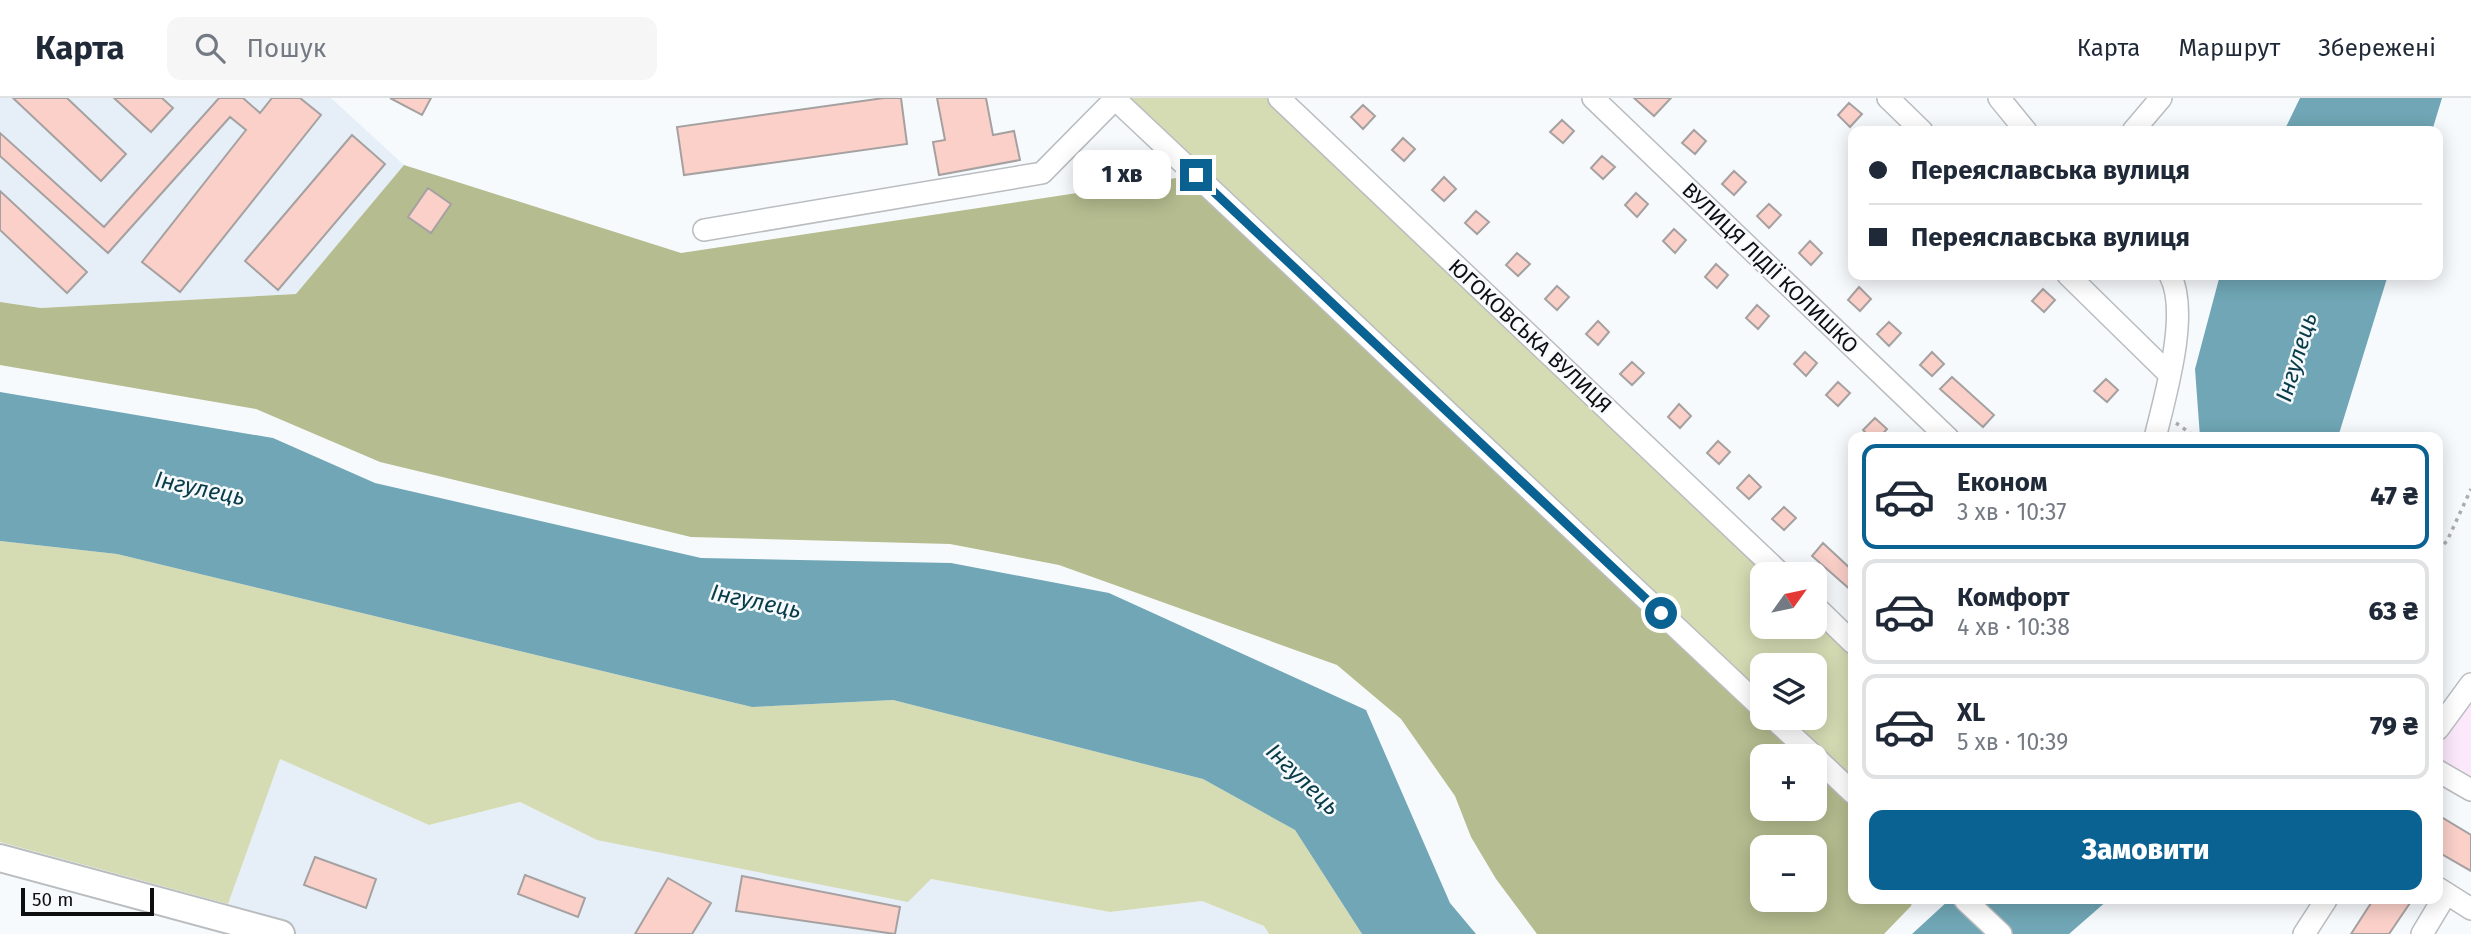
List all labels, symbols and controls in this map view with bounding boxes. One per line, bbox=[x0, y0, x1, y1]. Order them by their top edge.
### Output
search box bbox=[167, 17, 657, 80]
text: Карта bbox=[35, 28, 125, 68]
icon: search bbox=[191, 29, 229, 67]
text: Пошук bbox=[247, 33, 326, 64]
text: Карта bbox=[2077, 34, 2140, 62]
text: Маршрут bbox=[2178, 34, 2280, 62]
text: Збережені bbox=[2318, 34, 2436, 62]
callout: 1 хв bbox=[1074, 150, 1172, 200]
text: Переяславська вулиця bbox=[1911, 155, 2190, 186]
route end bbox=[1180, 159, 1212, 191]
text: 1 хв bbox=[1102, 160, 1142, 188]
street label: ВУЛИЦЯ ЛІДІЇ КОЛИШКО bbox=[1677, 177, 1863, 359]
text: Переяславська вулиця bbox=[1911, 222, 2190, 253]
street label: ЮГОКОВСЬКА ВУЛИЦЯ bbox=[1443, 254, 1617, 418]
water label: Інгулець bbox=[2269, 309, 2323, 405]
water label: Інгулець bbox=[152, 465, 248, 511]
icon: car bbox=[1873, 465, 1936, 528]
text: Економ bbox=[1957, 467, 2047, 498]
text: 47 ₴ bbox=[2370, 481, 2418, 512]
text: 3 хв · 10:37 bbox=[1957, 498, 2067, 526]
north arrow bbox=[1750, 562, 1827, 639]
map controls bbox=[1750, 562, 1827, 912]
water label: Інгулець bbox=[708, 578, 804, 624]
icon: car bbox=[1873, 580, 1936, 643]
text: Комфорт bbox=[1957, 582, 2070, 613]
text: 63 ₴ bbox=[2368, 596, 2418, 627]
route start bbox=[1645, 597, 1677, 629]
text: 4 хв · 10:38 bbox=[1957, 613, 2070, 641]
button: layers bbox=[1750, 653, 1827, 730]
icon: car bbox=[1873, 695, 1936, 758]
text: XL bbox=[1957, 697, 1985, 728]
text: 79 ₴ bbox=[2370, 711, 2418, 742]
text: 5 хв · 10:39 bbox=[1957, 728, 2068, 756]
water label: Інгулець bbox=[1260, 737, 1346, 821]
button: + bbox=[1750, 744, 1827, 821]
button: Замовити bbox=[1869, 810, 2422, 890]
button: − bbox=[1750, 835, 1827, 912]
scale bar bbox=[21, 885, 154, 917]
text: 50 m bbox=[32, 888, 73, 911]

